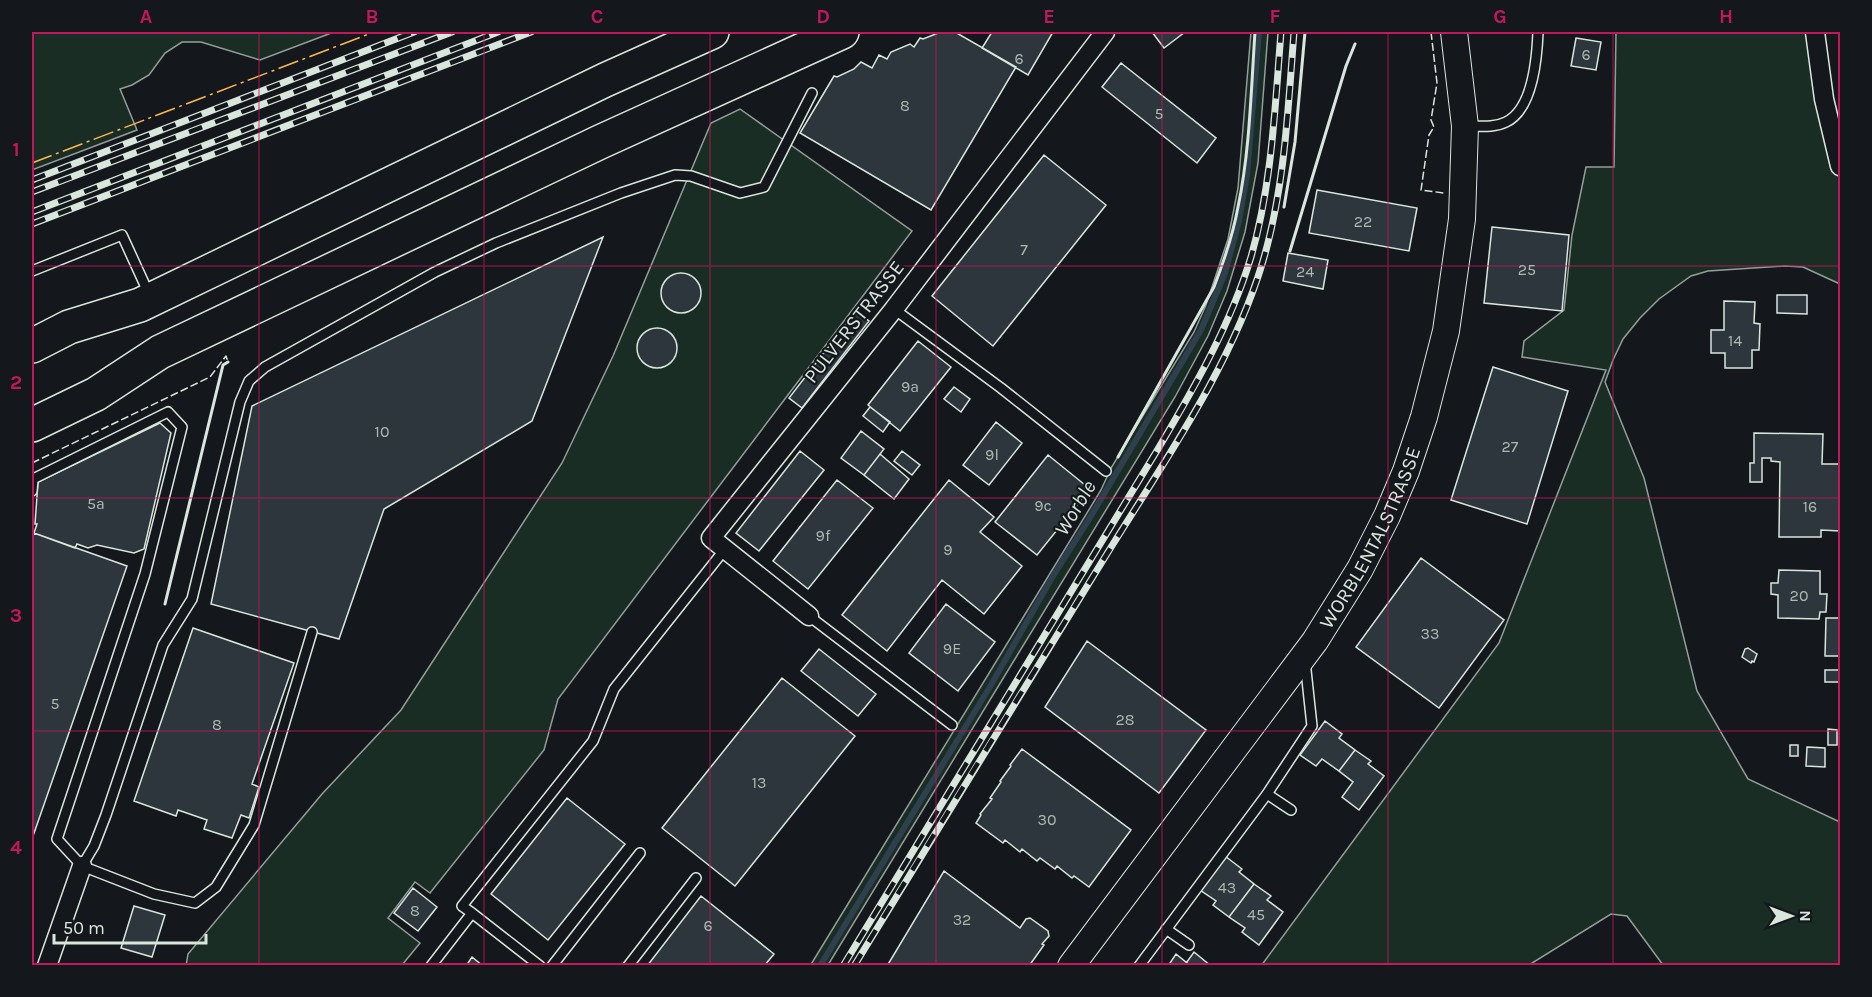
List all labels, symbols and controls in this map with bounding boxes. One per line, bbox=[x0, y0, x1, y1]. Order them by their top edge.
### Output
text: A bbox=[140, 5, 153, 28]
text: B bbox=[366, 5, 378, 28]
text: C bbox=[591, 5, 603, 28]
text: D bbox=[816, 5, 830, 28]
text: E bbox=[1043, 5, 1055, 28]
text: F bbox=[1270, 5, 1281, 28]
text: G bbox=[1493, 5, 1507, 28]
text: H bbox=[1719, 5, 1733, 28]
house number: 6 bbox=[1581, 45, 1591, 64]
house number: 6 bbox=[1014, 49, 1024, 68]
house number: 8 bbox=[900, 96, 910, 115]
house number: 5 bbox=[1154, 104, 1164, 123]
text: 1 bbox=[12, 138, 20, 161]
house number: 22 bbox=[1354, 212, 1372, 231]
house number: 7 bbox=[1020, 240, 1028, 259]
street label: PULVERSTRASSE bbox=[799, 256, 909, 388]
house number: 25 bbox=[1518, 260, 1536, 279]
house number: 24 bbox=[1296, 262, 1314, 281]
house number: 14 bbox=[1728, 331, 1742, 350]
text: 2 bbox=[10, 371, 22, 394]
house number: 9a bbox=[901, 377, 919, 396]
house number: 10 bbox=[375, 422, 389, 441]
house number: 27 bbox=[1502, 437, 1519, 456]
street label: WORBLENTALSTRASSE bbox=[1314, 444, 1425, 633]
house number: 9l bbox=[985, 445, 999, 464]
water label: Worble bbox=[1049, 476, 1101, 540]
house number: 5a bbox=[87, 494, 105, 513]
house number: 9c bbox=[1034, 496, 1052, 515]
house number: 16 bbox=[1803, 497, 1817, 516]
house number: 9f bbox=[816, 526, 831, 545]
house number: 9 bbox=[943, 540, 953, 559]
house number: 20 bbox=[1790, 586, 1808, 605]
text: 3 bbox=[10, 604, 22, 627]
house number: 33 bbox=[1421, 624, 1439, 643]
house number: 9E bbox=[943, 639, 961, 658]
house number: 5 bbox=[50, 694, 60, 713]
house number: 28 bbox=[1115, 710, 1135, 729]
house number: 8 bbox=[212, 715, 222, 734]
house number: 13 bbox=[752, 773, 766, 792]
house number: 30 bbox=[1038, 810, 1056, 829]
text: 4 bbox=[10, 836, 22, 859]
house number: 43 bbox=[1218, 878, 1236, 897]
north arrow bbox=[1761, 886, 1821, 946]
house number: 8 bbox=[410, 901, 420, 920]
house number: 45 bbox=[1247, 905, 1265, 924]
scale bar bbox=[54, 907, 206, 945]
house number: 32 bbox=[953, 910, 971, 929]
text: N bbox=[1796, 910, 1815, 922]
house number: 6 bbox=[703, 916, 713, 935]
text: 50 m bbox=[63, 917, 105, 939]

